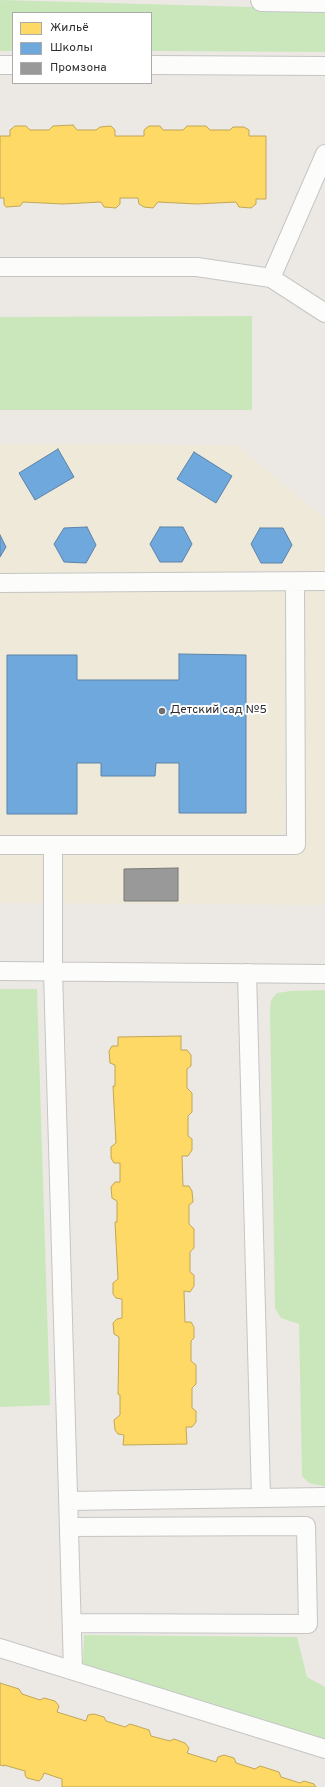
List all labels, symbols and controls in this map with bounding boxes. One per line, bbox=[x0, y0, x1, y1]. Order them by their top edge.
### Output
legend bbox=[12, 12, 152, 84]
text: Жильё bbox=[50, 20, 89, 36]
text: Школы bbox=[50, 40, 93, 56]
text: Промзона bbox=[50, 60, 107, 76]
place label: Детский сад №5 bbox=[170, 704, 267, 718]
marker: Детский сад №5 bbox=[157, 706, 167, 716]

